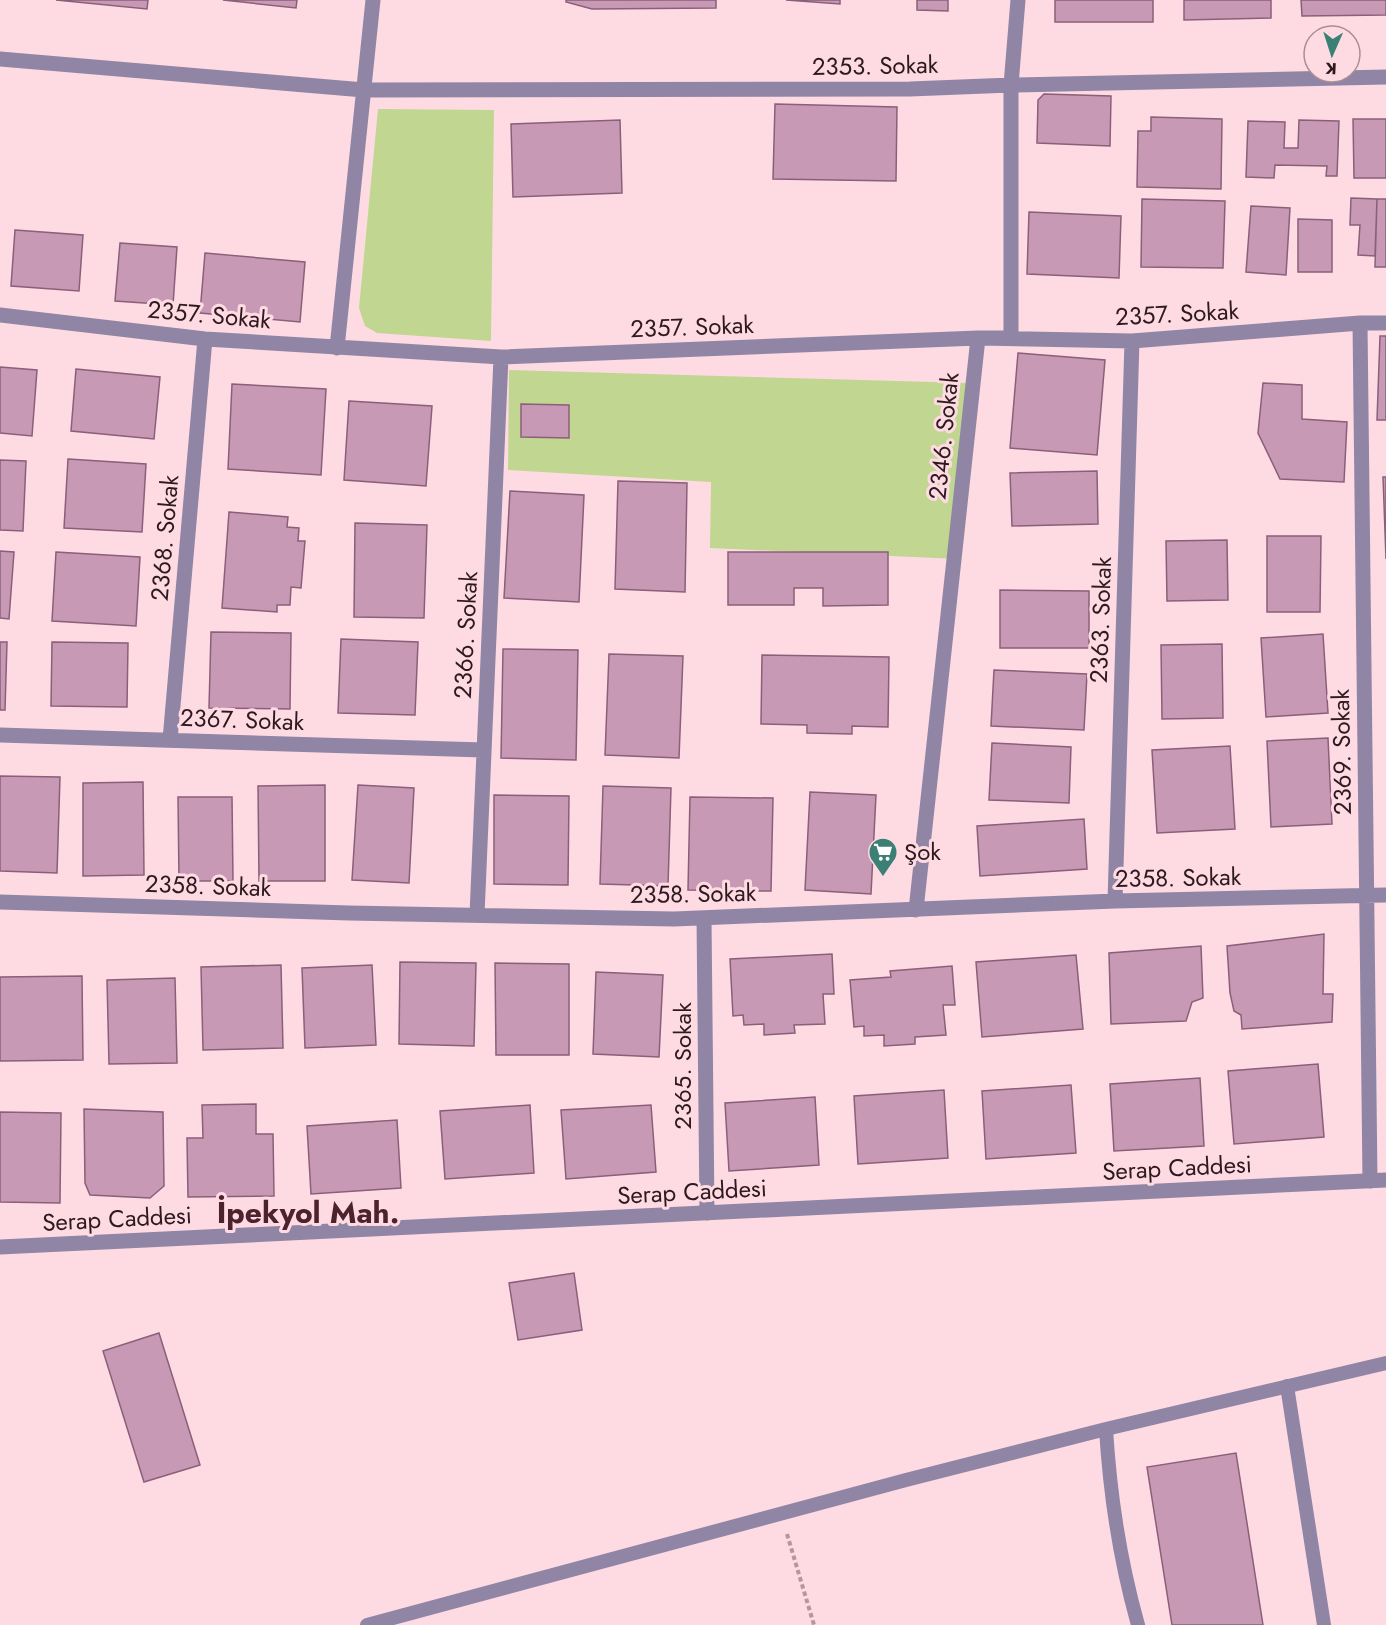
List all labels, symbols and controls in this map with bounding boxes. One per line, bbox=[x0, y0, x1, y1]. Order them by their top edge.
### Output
north arrow bbox=[1302, 24, 1362, 84]
street label: 2353. Sokak bbox=[812, 47, 939, 84]
text: K bbox=[1324, 57, 1337, 80]
street label: 2357. Sokak bbox=[146, 292, 273, 337]
street label: 2357. Sokak bbox=[1114, 293, 1240, 334]
street label: 2357. Sokak bbox=[629, 307, 755, 346]
street label: 2346. Sokak bbox=[919, 370, 968, 501]
street label: 2368. Sokak bbox=[142, 473, 187, 603]
street label: 2363. Sokak bbox=[1081, 556, 1120, 684]
street label: 2366. Sokak bbox=[445, 570, 486, 700]
street label: 2369. Sokak bbox=[1323, 688, 1360, 815]
street label: 2367. Sokak bbox=[179, 700, 305, 739]
place label: Şok bbox=[904, 834, 941, 869]
supermarket icon: Şok bbox=[867, 836, 899, 878]
street label: 2358. Sokak bbox=[1115, 859, 1242, 896]
street label: 2358. Sokak bbox=[144, 866, 272, 905]
street label: 2358. Sokak bbox=[630, 875, 757, 912]
street label: 2365. Sokak bbox=[665, 1002, 700, 1130]
street label: Serap Caddesi bbox=[1101, 1146, 1253, 1189]
street label: Serap Caddesi bbox=[616, 1170, 768, 1213]
district label: İpekyol Mah. bbox=[217, 1191, 399, 1234]
street label: Serap Caddesi bbox=[41, 1197, 193, 1240]

